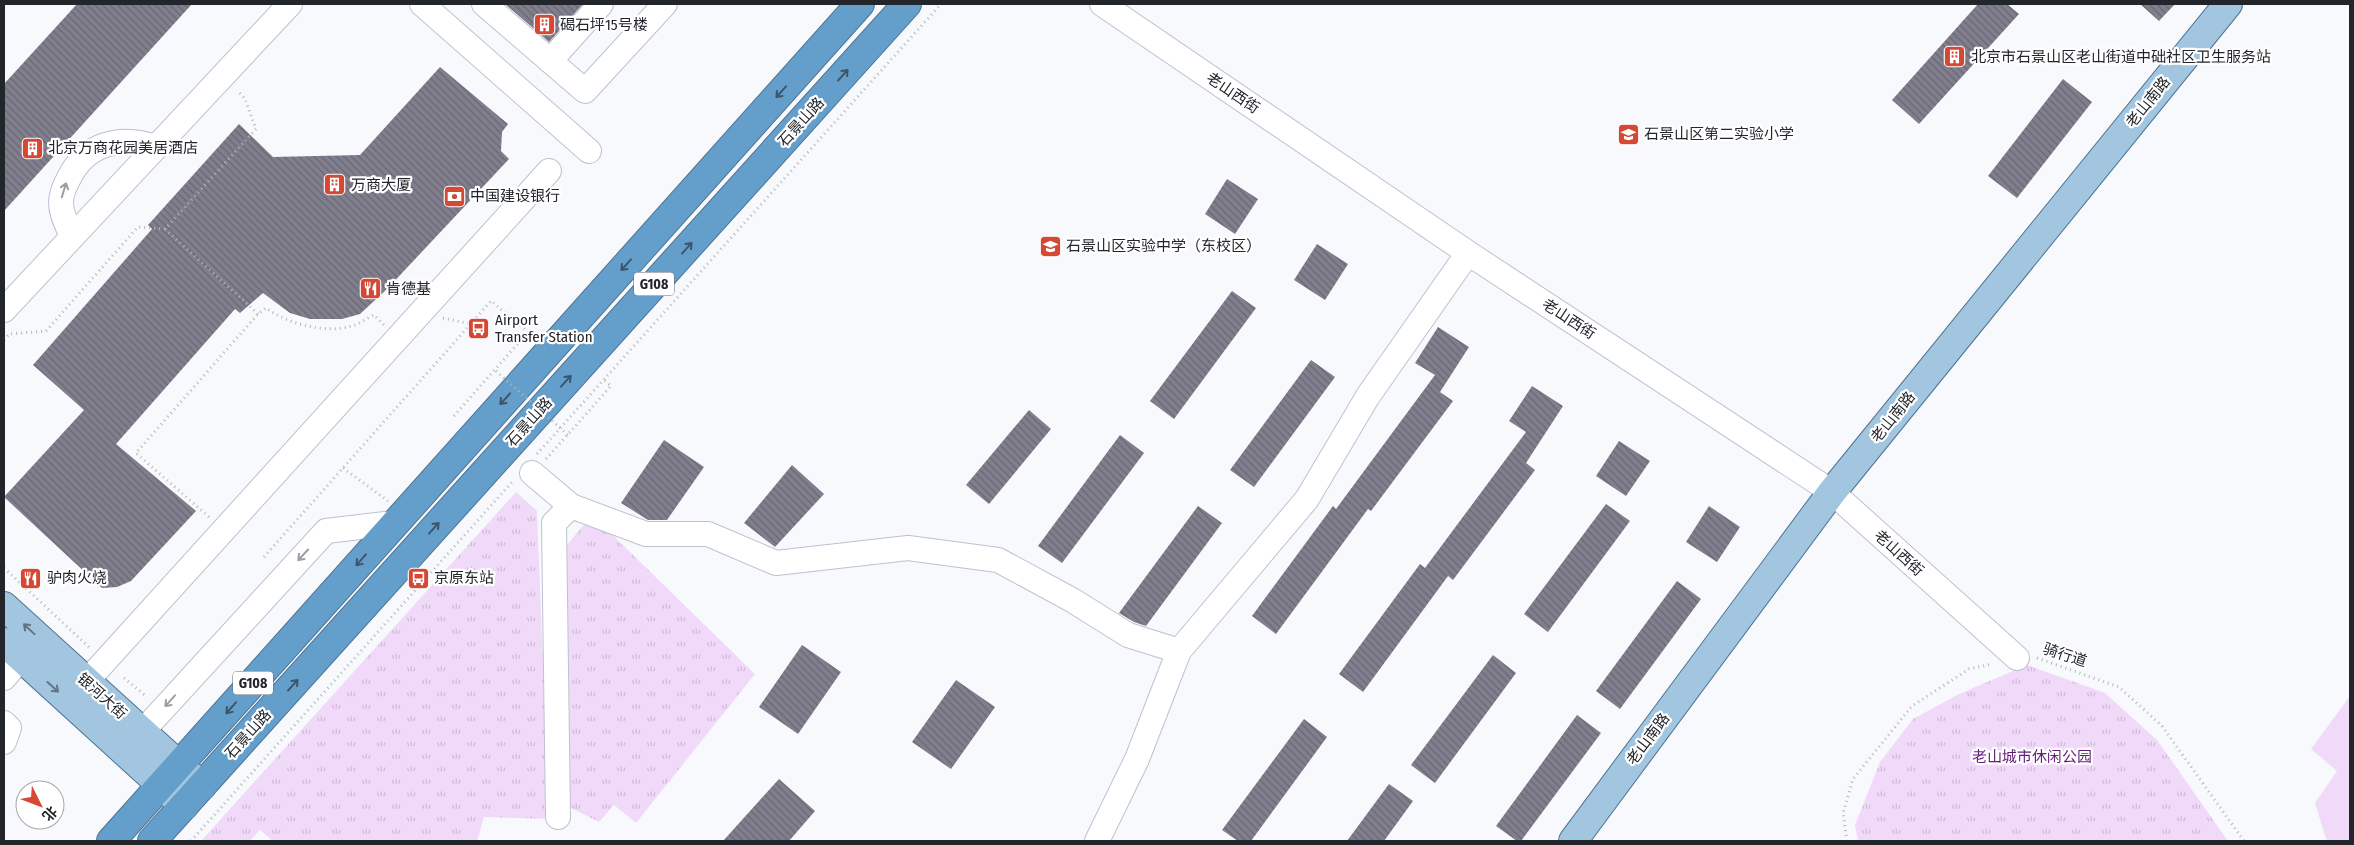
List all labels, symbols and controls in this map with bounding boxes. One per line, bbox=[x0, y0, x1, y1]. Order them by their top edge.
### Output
building icon: 碣石坪15号楼 bbox=[532, 13, 556, 37]
place label: 碣石坪15号楼 bbox=[560, 16, 648, 34]
building icon: 北京市石景山区老山街道中础社区卫生服务站 bbox=[1943, 45, 1967, 69]
place label: 北京市石景山区老山街道中础社区卫生服务站 bbox=[1971, 48, 2271, 66]
one-way arrow bbox=[837, 69, 849, 82]
street label: 老山西街 bbox=[1203, 69, 1263, 117]
street label: 老山南路 bbox=[2122, 73, 2174, 131]
one-way arrow bbox=[775, 86, 787, 99]
street label: 石景山路 bbox=[774, 94, 828, 150]
school or university icon: 石景山区第二实验小学 bbox=[1616, 122, 1640, 146]
place label: 石景山区第二实验小学 bbox=[1644, 125, 1794, 143]
building icon: 北京万商花园美居酒店 bbox=[20, 136, 44, 160]
place label: 北京万商花园美居酒店 bbox=[48, 139, 198, 157]
building icon: 万商大厦 bbox=[323, 173, 347, 197]
place label: 万商大厦 bbox=[351, 176, 411, 194]
one-way arrow bbox=[60, 183, 70, 199]
bank icon: 中国建设银行 bbox=[442, 184, 466, 208]
place label: 中国建设银行 bbox=[470, 187, 560, 205]
school or university icon: 石景山区实验中学（东校区） bbox=[1038, 234, 1062, 258]
place label: 石景山区实验中学（东校区） bbox=[1066, 237, 1261, 255]
one-way arrow bbox=[681, 241, 693, 254]
one-way arrow bbox=[620, 259, 631, 272]
road number: G108 bbox=[634, 272, 674, 296]
restaurant icon: 肯德基 bbox=[358, 277, 382, 301]
place label: 肯德基 bbox=[386, 280, 431, 298]
street label: 老山西街 bbox=[1539, 295, 1599, 343]
place label: Airport Transfer Station bbox=[495, 311, 593, 346]
bus stop icon: Airport Transfer Station bbox=[467, 317, 491, 341]
one-way arrow bbox=[560, 375, 572, 388]
street label: 老山南路 bbox=[1867, 388, 1919, 446]
one-way arrow bbox=[499, 392, 511, 405]
street label: 石景山路 bbox=[502, 394, 556, 450]
one-way arrow bbox=[428, 522, 440, 535]
street label: 老山西街 bbox=[1871, 526, 1927, 580]
one-way arrow bbox=[298, 549, 309, 562]
one-way arrow bbox=[356, 553, 367, 566]
restaurant icon: 驴肉火烧 bbox=[19, 566, 43, 590]
bus stop icon: 京原东站 bbox=[406, 566, 430, 590]
place label: 驴肉火烧 bbox=[47, 569, 107, 587]
place label: 京原东站 bbox=[434, 569, 494, 587]
one-way arrow bbox=[22, 623, 35, 635]
street label: 骑行道 bbox=[2041, 639, 2089, 671]
street label: 银河大街 bbox=[74, 669, 130, 723]
road number: G108 bbox=[233, 671, 273, 694]
one-way arrow bbox=[287, 678, 299, 691]
one-way arrow bbox=[46, 681, 59, 693]
one-way arrow bbox=[164, 694, 176, 707]
one-way arrow bbox=[225, 701, 236, 714]
street label: 石景山路 bbox=[221, 706, 275, 762]
street label: 老山南路 bbox=[1623, 710, 1673, 768]
park label: 老山城市休闲公园 bbox=[1972, 748, 2092, 766]
north arrow bbox=[15, 780, 65, 830]
text: 北 bbox=[38, 802, 60, 824]

